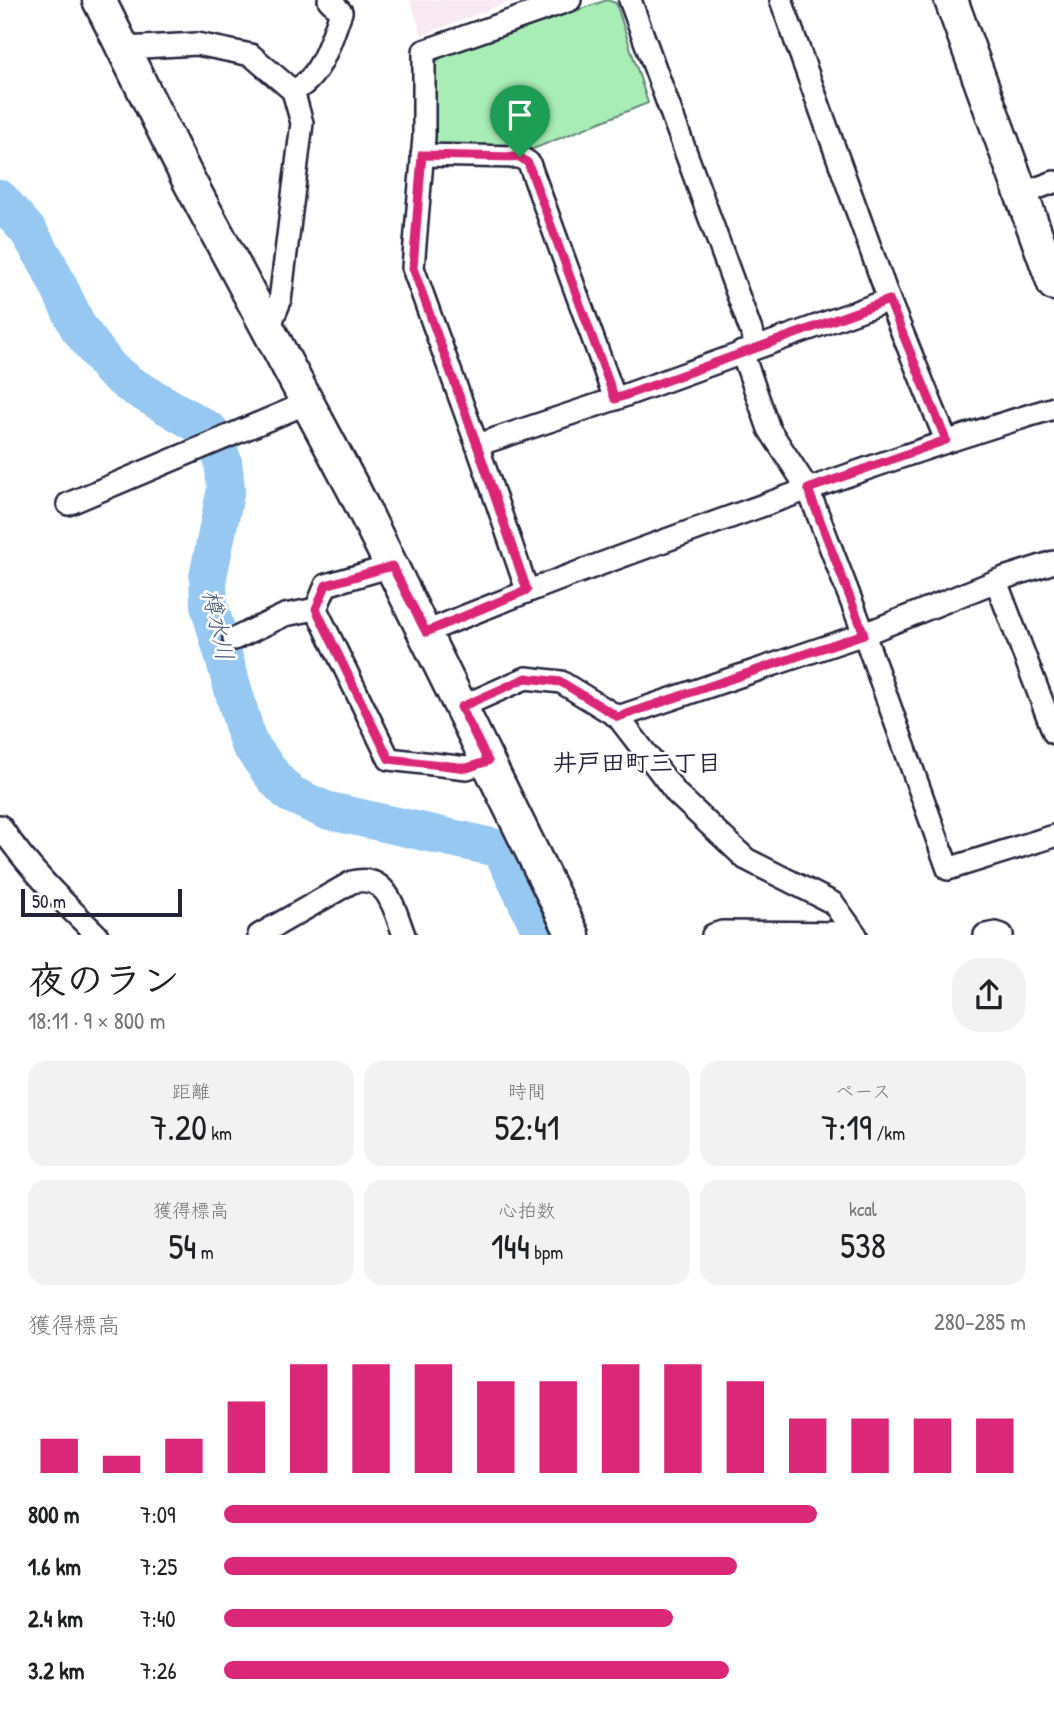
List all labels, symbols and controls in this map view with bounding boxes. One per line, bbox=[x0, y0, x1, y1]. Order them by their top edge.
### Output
pin bbox=[490, 85, 550, 157]
icon: arrive bbox=[501, 96, 539, 134]
water label: 樽水川 bbox=[196, 586, 242, 663]
district label: 井戸田町三丁目 bbox=[553, 746, 721, 778]
scale bar bbox=[21, 886, 182, 918]
text: 50 m bbox=[32, 888, 66, 914]
text: 夜のラン bbox=[28, 953, 180, 1005]
button: share bbox=[952, 958, 1026, 1032]
text: 18:11 · 9 × 800 m bbox=[28, 1005, 165, 1036]
text: 距離 bbox=[172, 1078, 210, 1104]
text: 時間 bbox=[508, 1078, 546, 1104]
text: ペース bbox=[835, 1078, 891, 1104]
text: 7.20 bbox=[150, 1104, 207, 1151]
text: 52:41 bbox=[494, 1104, 560, 1151]
text: 7:19 bbox=[821, 1104, 872, 1151]
text: km bbox=[207, 1120, 232, 1146]
text: /km bbox=[872, 1120, 905, 1146]
text: kcal bbox=[849, 1196, 877, 1222]
text: 獲得標高 bbox=[153, 1197, 229, 1223]
text: 心拍数 bbox=[498, 1197, 556, 1223]
text: 538 bbox=[840, 1222, 886, 1269]
text: 54 bbox=[168, 1223, 196, 1270]
text: 144 bbox=[491, 1223, 530, 1270]
text: m bbox=[196, 1239, 214, 1265]
text: bpm bbox=[530, 1239, 563, 1265]
text: 280–285 m bbox=[934, 1306, 1026, 1337]
text: 獲得標高 bbox=[28, 1309, 120, 1340]
text: 800 m bbox=[28, 1499, 80, 1530]
text: 7:09 bbox=[140, 1499, 175, 1530]
text: 1.6 km bbox=[28, 1551, 81, 1582]
text: 7:25 bbox=[140, 1551, 177, 1582]
text: 2.4 km bbox=[28, 1603, 83, 1634]
text: 7:40 bbox=[140, 1603, 176, 1634]
text: 3.2 km bbox=[28, 1655, 84, 1686]
text: 7:26 bbox=[140, 1655, 177, 1686]

